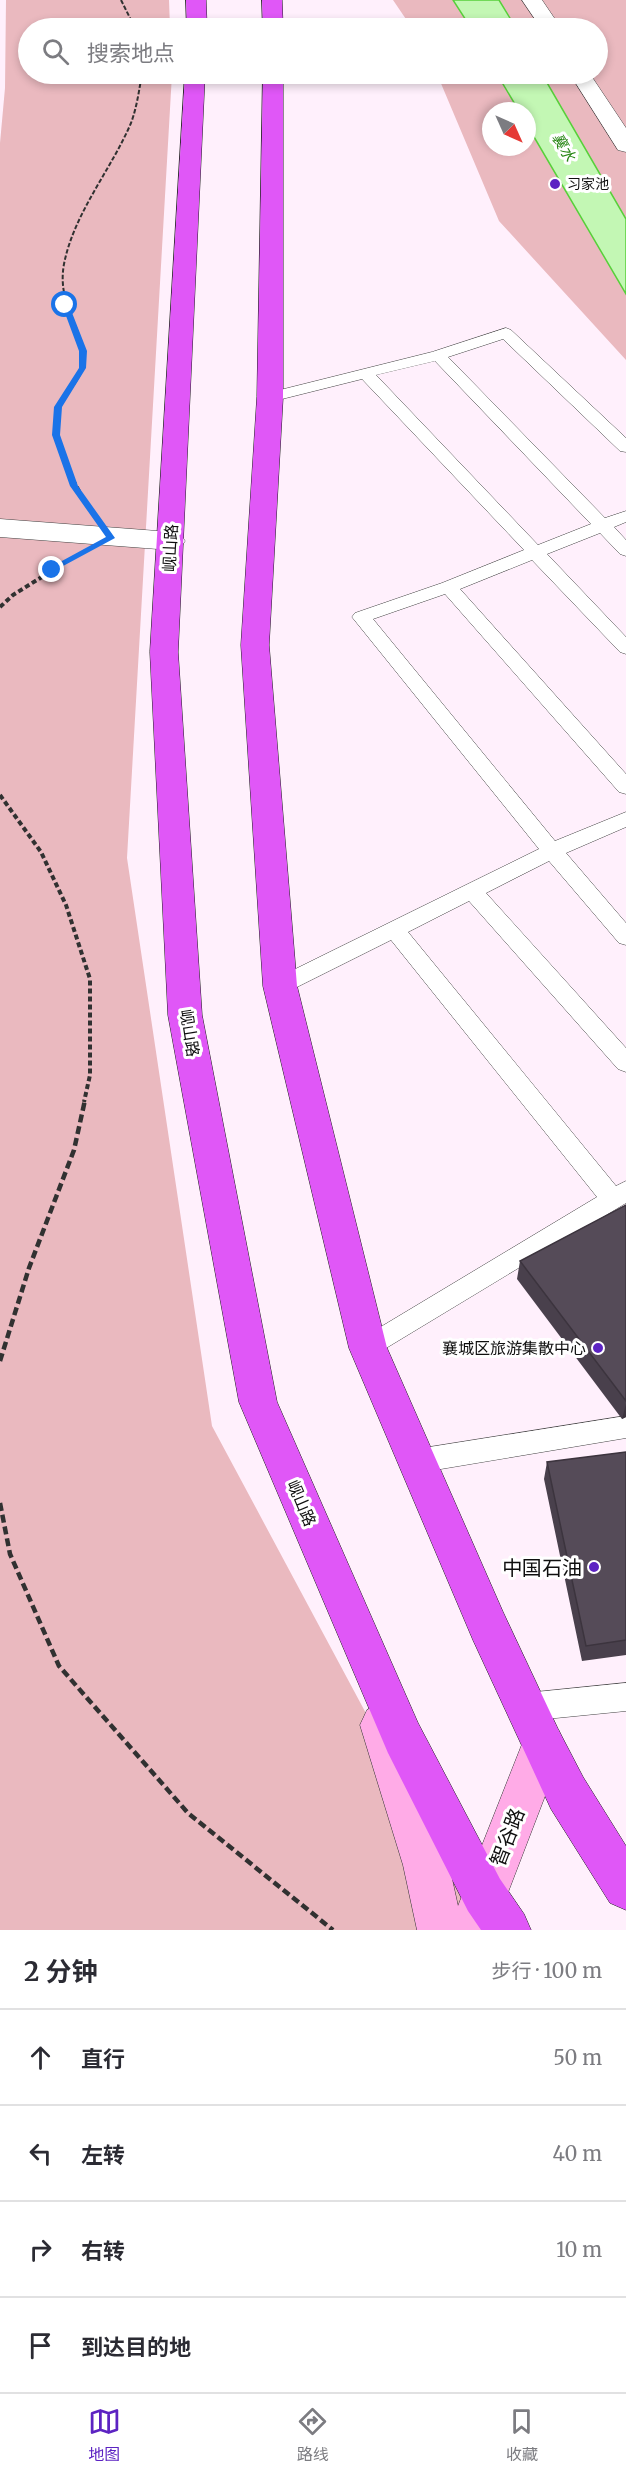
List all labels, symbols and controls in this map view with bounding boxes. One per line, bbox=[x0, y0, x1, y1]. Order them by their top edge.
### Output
search box bbox=[18, 18, 608, 84]
icon: search bbox=[39, 35, 72, 68]
text: 搜索地点 bbox=[87, 39, 175, 67]
north arrow bbox=[482, 102, 536, 156]
water label: 襄水 bbox=[548, 129, 580, 166]
place label: 习家池 bbox=[567, 175, 609, 193]
marker: 习家池 bbox=[548, 177, 562, 191]
route start bbox=[51, 291, 77, 317]
street label: 岘山路 bbox=[159, 524, 181, 572]
route end bbox=[38, 556, 64, 582]
street label: 岘山路 bbox=[176, 1008, 204, 1058]
place label: 襄城区旅游集散中心 bbox=[442, 1338, 586, 1358]
marker: 襄城区旅游集散中心 bbox=[591, 1341, 605, 1355]
street label: 岘山路 bbox=[283, 1477, 321, 1529]
place label: 中国石油 bbox=[502, 1555, 582, 1580]
marker: 中国石油 bbox=[587, 1560, 601, 1574]
street label: 智谷路 bbox=[485, 1805, 529, 1869]
text: 2 分钟 bbox=[24, 1955, 97, 1988]
text: 步行 · 100 m bbox=[492, 1958, 602, 1983]
icon: ahead bbox=[24, 2041, 57, 2074]
text: 直行 bbox=[81, 2045, 125, 2073]
text: 50 m bbox=[553, 2045, 602, 2070]
icon: left bbox=[24, 2137, 57, 2170]
text: 左转 bbox=[81, 2141, 125, 2169]
text: 40 m bbox=[552, 2141, 602, 2166]
icon: right bbox=[24, 2233, 57, 2266]
text: 右转 bbox=[81, 2237, 125, 2265]
text: 10 m bbox=[556, 2237, 602, 2262]
icon: arrive bbox=[24, 2329, 57, 2362]
text: 到达目的地 bbox=[81, 2333, 191, 2361]
tab: 地图 bbox=[88, 2405, 121, 2465]
tab: 路线 bbox=[296, 2405, 329, 2465]
tab: 收藏 bbox=[505, 2405, 538, 2465]

